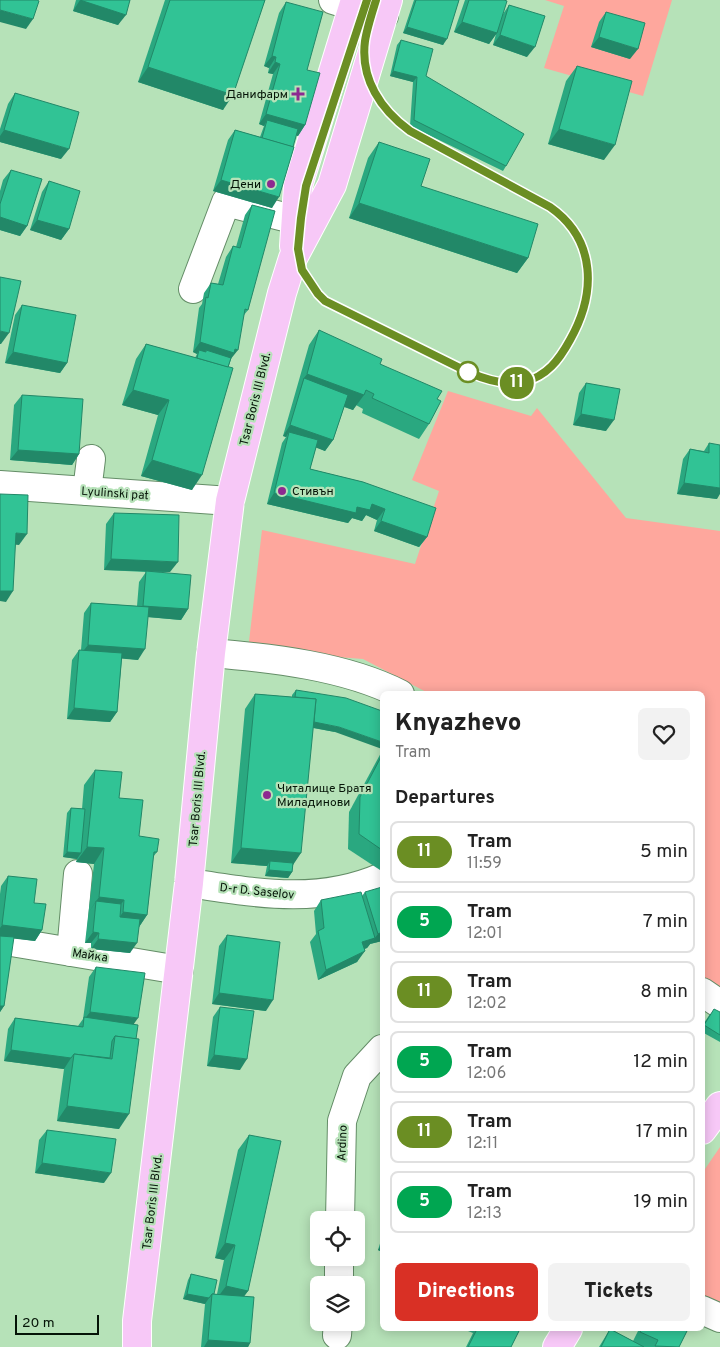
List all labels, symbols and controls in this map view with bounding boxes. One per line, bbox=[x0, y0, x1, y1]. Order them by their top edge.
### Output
place label: Данифарм bbox=[226, 87, 288, 103]
marker: Данифарм bbox=[292, 88, 304, 100]
place label: Дени bbox=[230, 177, 261, 193]
marker: Дени bbox=[265, 178, 277, 190]
street label: Tsar Boris III Blvd. bbox=[237, 351, 275, 448]
unlabelled marker bbox=[457, 361, 479, 383]
line badge: 11 bbox=[494, 367, 540, 399]
text: 11 bbox=[510, 371, 524, 394]
street label: Lyulinski pat bbox=[81, 484, 149, 504]
place label: Стивън bbox=[292, 484, 334, 500]
marker: Стивън bbox=[276, 485, 288, 497]
button: heart bbox=[638, 708, 690, 760]
text: Knyazhevo bbox=[395, 709, 522, 739]
text: Tram bbox=[395, 743, 431, 763]
street label: Tsar Boris III Blvd. bbox=[186, 750, 210, 848]
place label: Читалище Братя Миладинови bbox=[277, 781, 371, 811]
text: Departures bbox=[395, 786, 495, 810]
marker: Читалище Братя Миладинови bbox=[261, 789, 273, 801]
text: Tram bbox=[467, 830, 512, 854]
text: 11 bbox=[417, 840, 432, 863]
text: 5 min bbox=[640, 840, 688, 864]
text: 11:59 bbox=[467, 854, 502, 874]
street label: D-r D. Saselov bbox=[219, 880, 295, 904]
text: Tram bbox=[467, 900, 512, 924]
text: 5 bbox=[419, 910, 430, 933]
text: 7 min bbox=[643, 910, 688, 934]
text: 12:01 bbox=[467, 924, 503, 944]
street label: Майка bbox=[71, 945, 109, 967]
text: Tram bbox=[467, 970, 512, 994]
text: 11 bbox=[417, 980, 432, 1003]
text: 8 min bbox=[640, 980, 688, 1004]
text: 12:02 bbox=[467, 994, 506, 1014]
text: Tram bbox=[467, 1040, 512, 1064]
text: 5 bbox=[419, 1050, 430, 1073]
text: 12 min bbox=[633, 1050, 688, 1074]
text: 12:06 bbox=[467, 1064, 506, 1084]
text: Tram bbox=[467, 1110, 512, 1134]
text: 11 bbox=[417, 1120, 432, 1143]
text: 17 min bbox=[636, 1120, 688, 1144]
street label: Ardino bbox=[334, 1124, 352, 1161]
text: 12:11 bbox=[467, 1134, 498, 1154]
street label: Tsar Boris III Blvd. bbox=[139, 1153, 167, 1251]
text: Tram bbox=[467, 1180, 512, 1204]
text: 5 bbox=[419, 1190, 430, 1213]
text: 19 min bbox=[633, 1190, 688, 1214]
text: 12:13 bbox=[467, 1204, 502, 1224]
map controls bbox=[310, 1211, 365, 1331]
button: locate bbox=[310, 1211, 365, 1266]
button: Directions bbox=[395, 1263, 538, 1321]
button: Tickets bbox=[548, 1263, 690, 1321]
button: layers bbox=[310, 1276, 365, 1331]
scale bar bbox=[15, 1312, 99, 1335]
text: 20 m bbox=[22, 1315, 55, 1332]

